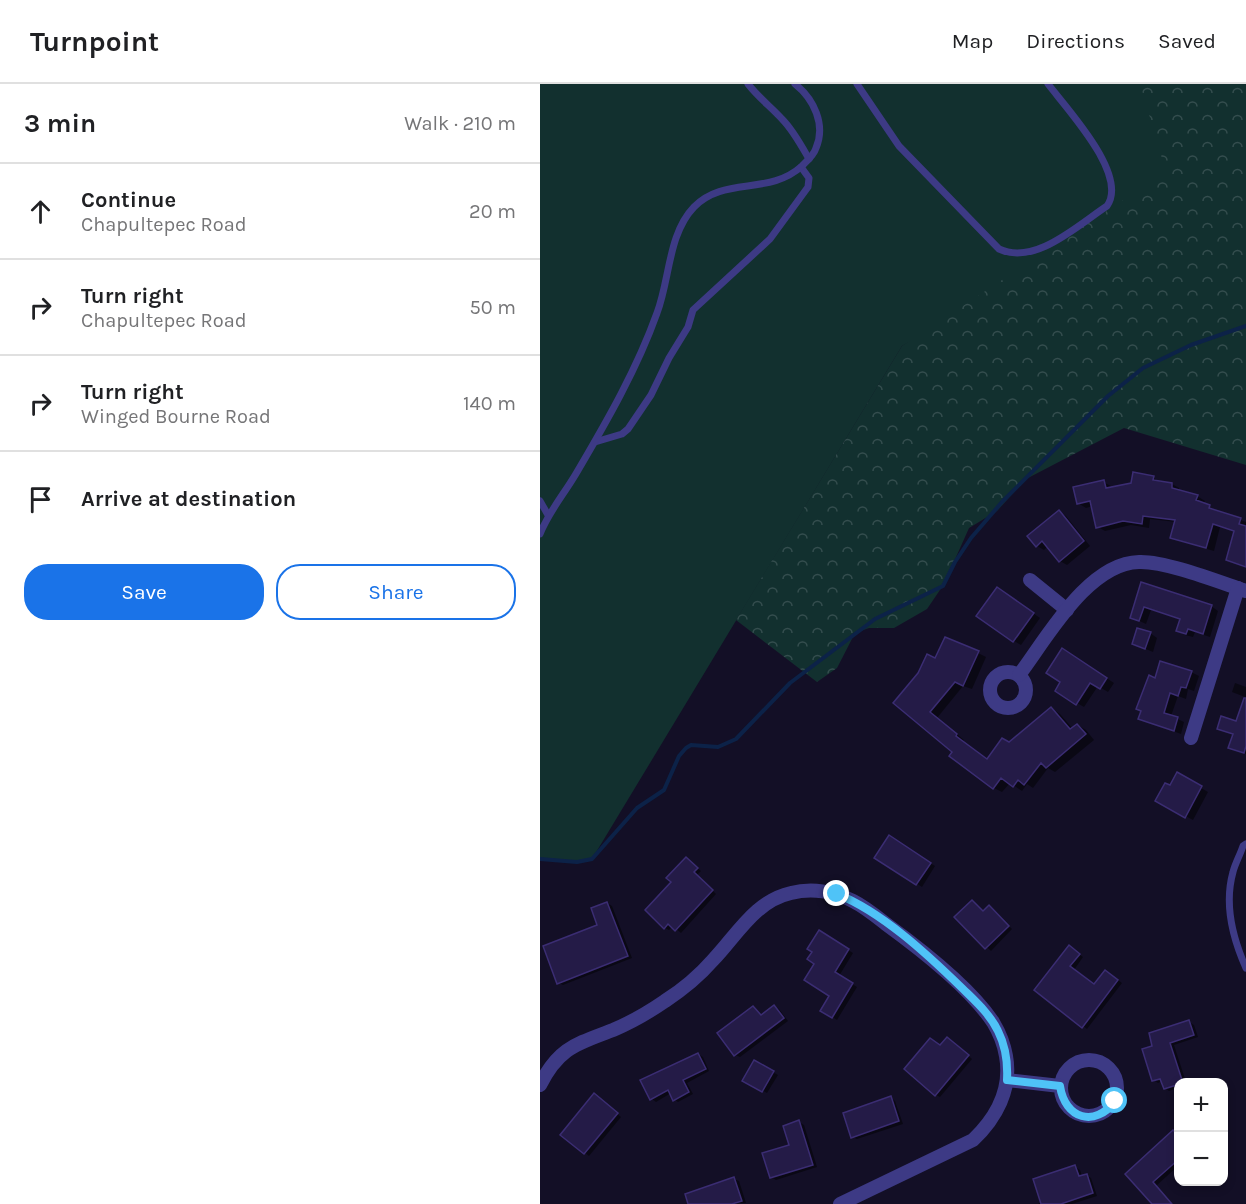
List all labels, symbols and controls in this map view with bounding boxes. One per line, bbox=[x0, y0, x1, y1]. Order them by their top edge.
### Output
text: Turnpoint bbox=[30, 25, 159, 58]
text: Map bbox=[952, 29, 993, 53]
text: Directions bbox=[1026, 29, 1125, 53]
text: Saved bbox=[1158, 29, 1216, 53]
text: 3 min bbox=[24, 108, 96, 139]
text: Walk · 210 m bbox=[404, 112, 516, 135]
text: Continue bbox=[81, 187, 176, 213]
icon: ahead bbox=[24, 195, 57, 228]
text: 20 m bbox=[469, 200, 516, 223]
text: Chapultepec Road bbox=[81, 213, 247, 236]
text: Turn right bbox=[81, 283, 184, 309]
icon: right bbox=[24, 291, 57, 324]
text: 50 m bbox=[469, 296, 516, 319]
text: Chapultepec Road bbox=[81, 309, 247, 332]
text: Turn right bbox=[81, 379, 184, 405]
icon: right bbox=[24, 387, 57, 420]
text: 140 m bbox=[463, 392, 516, 415]
text: Winged Bourne Road bbox=[81, 405, 271, 428]
icon: arrive bbox=[24, 483, 57, 516]
text: Arrive at destination bbox=[81, 486, 296, 512]
button: Save bbox=[24, 564, 264, 620]
button: Share bbox=[276, 564, 516, 620]
route end bbox=[823, 880, 849, 906]
map controls bbox=[1174, 1078, 1228, 1186]
button: + bbox=[1174, 1078, 1228, 1132]
route start bbox=[1101, 1087, 1127, 1113]
button: − bbox=[1174, 1132, 1228, 1186]

